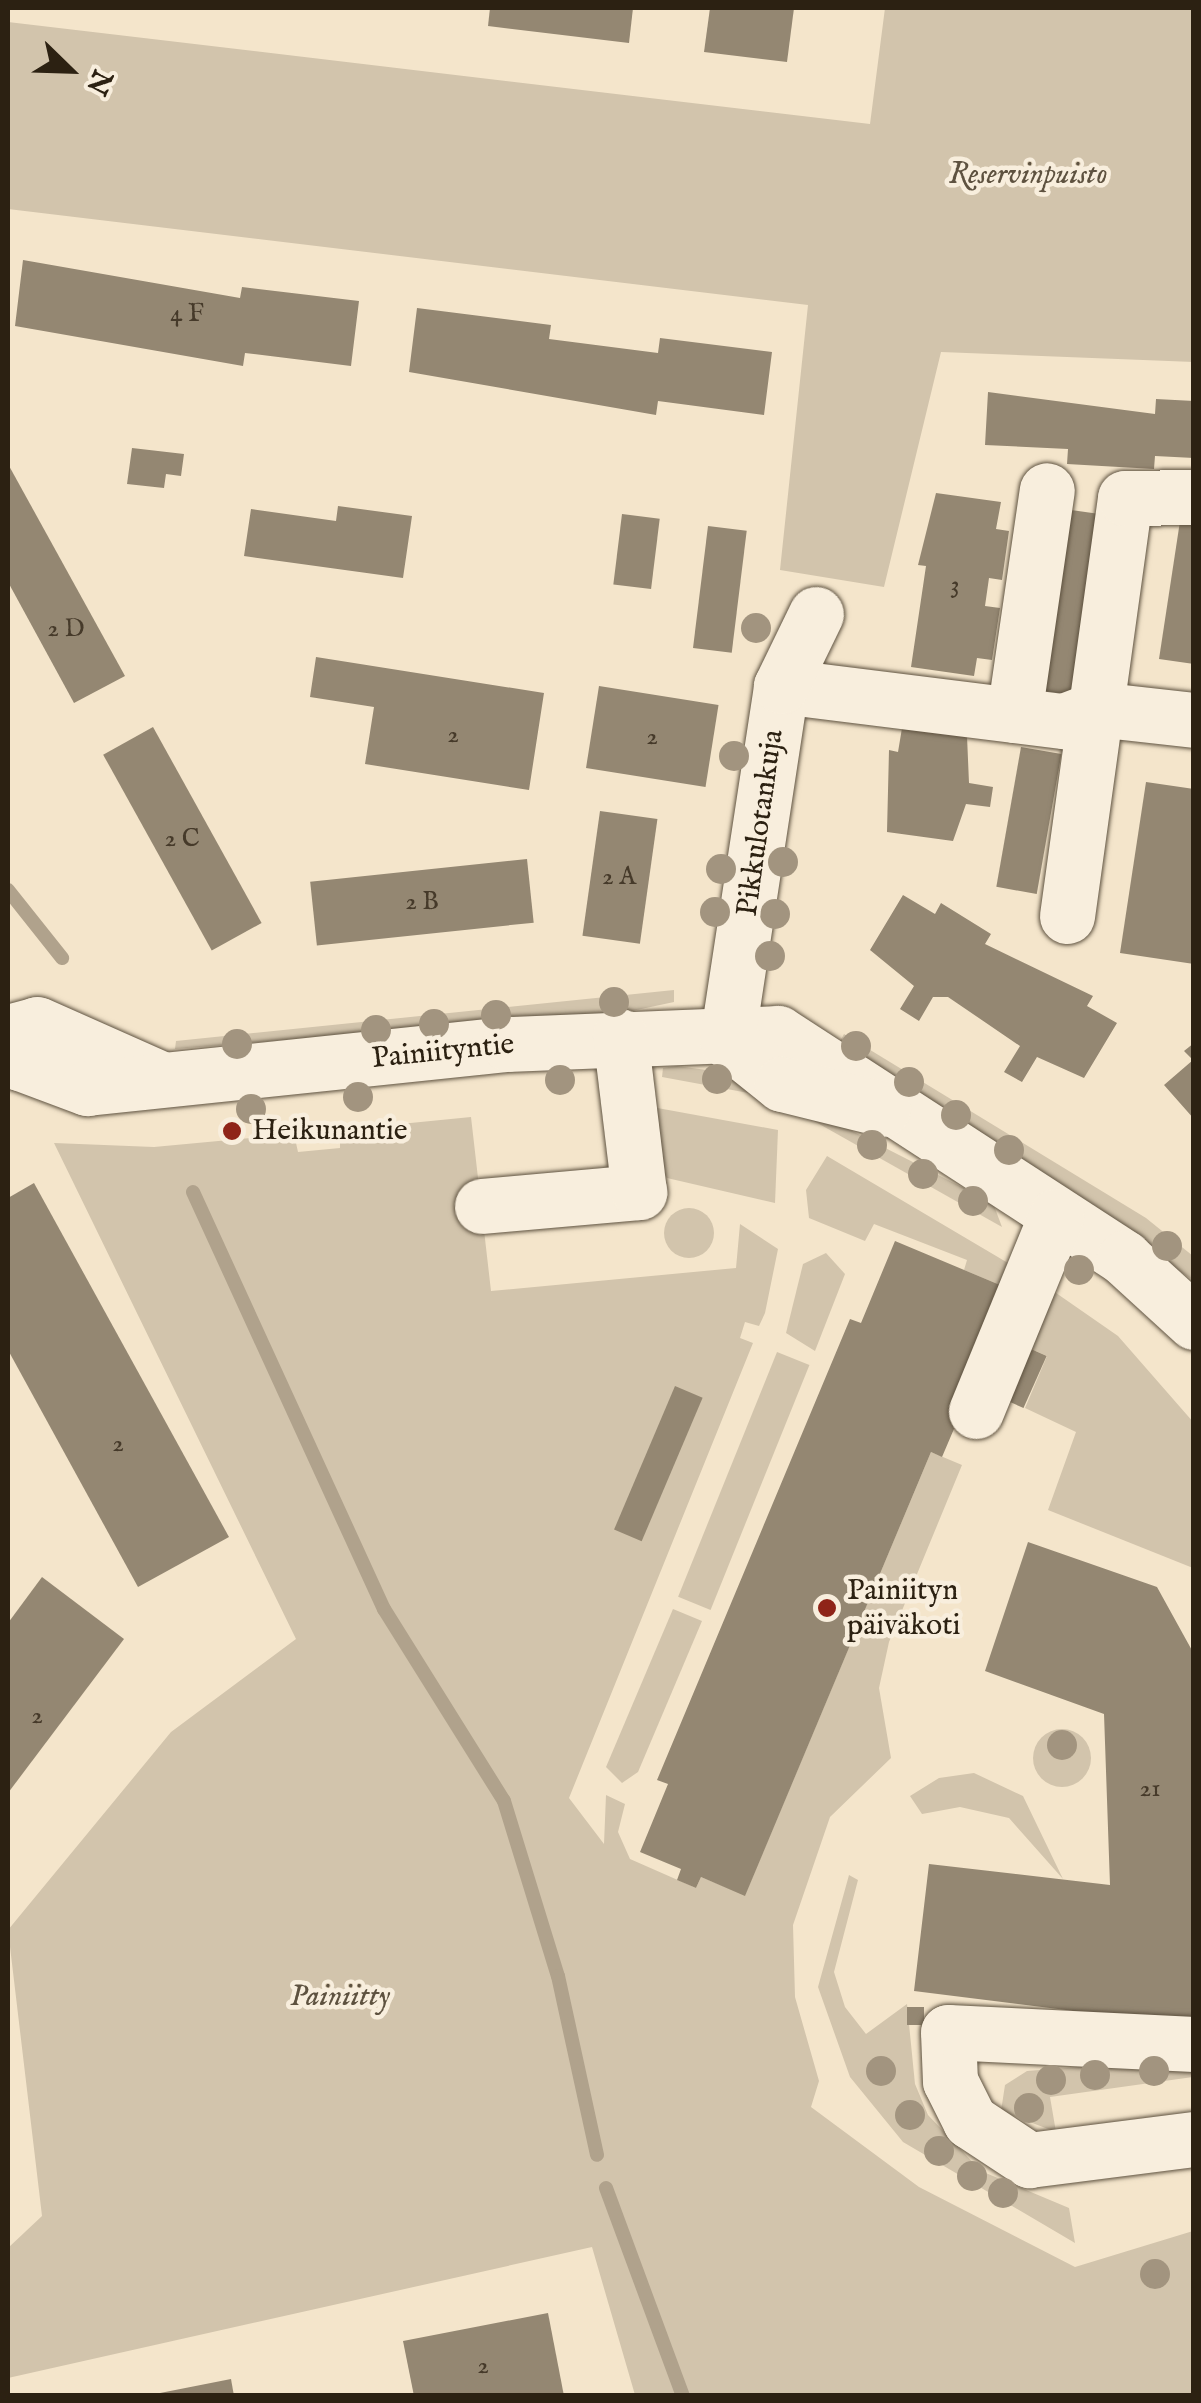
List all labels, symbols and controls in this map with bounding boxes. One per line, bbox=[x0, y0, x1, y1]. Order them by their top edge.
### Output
north arrow bbox=[20, 20, 120, 120]
text: N bbox=[77, 64, 119, 100]
park label: Reservinpuisto bbox=[949, 157, 1107, 193]
house number: 4 F bbox=[170, 299, 204, 329]
house number: 3 bbox=[950, 570, 960, 600]
house number: 2 D bbox=[47, 614, 85, 644]
house number: 2 bbox=[447, 720, 459, 750]
house number: 2 bbox=[646, 722, 658, 752]
street label: Pikkulotankuja bbox=[730, 727, 792, 919]
house number: 2 C bbox=[164, 824, 200, 854]
house number: 2 A bbox=[602, 862, 636, 892]
house number: 2 B bbox=[405, 887, 439, 917]
street label: Painiityntie bbox=[370, 1027, 516, 1077]
place label: Heikunantie bbox=[252, 1113, 408, 1149]
marker: Heikunantie bbox=[221, 1120, 243, 1142]
house number: 2 bbox=[112, 1429, 124, 1459]
place label: Painiityn päiväkoti bbox=[847, 1573, 961, 1644]
marker: Painiityn päiväkoti bbox=[816, 1597, 838, 1619]
house number: 2 bbox=[31, 1701, 43, 1731]
house number: 21 bbox=[1139, 1774, 1161, 1804]
park label: Painiitty bbox=[290, 1979, 390, 2015]
house number: 2 bbox=[477, 2351, 489, 2381]

